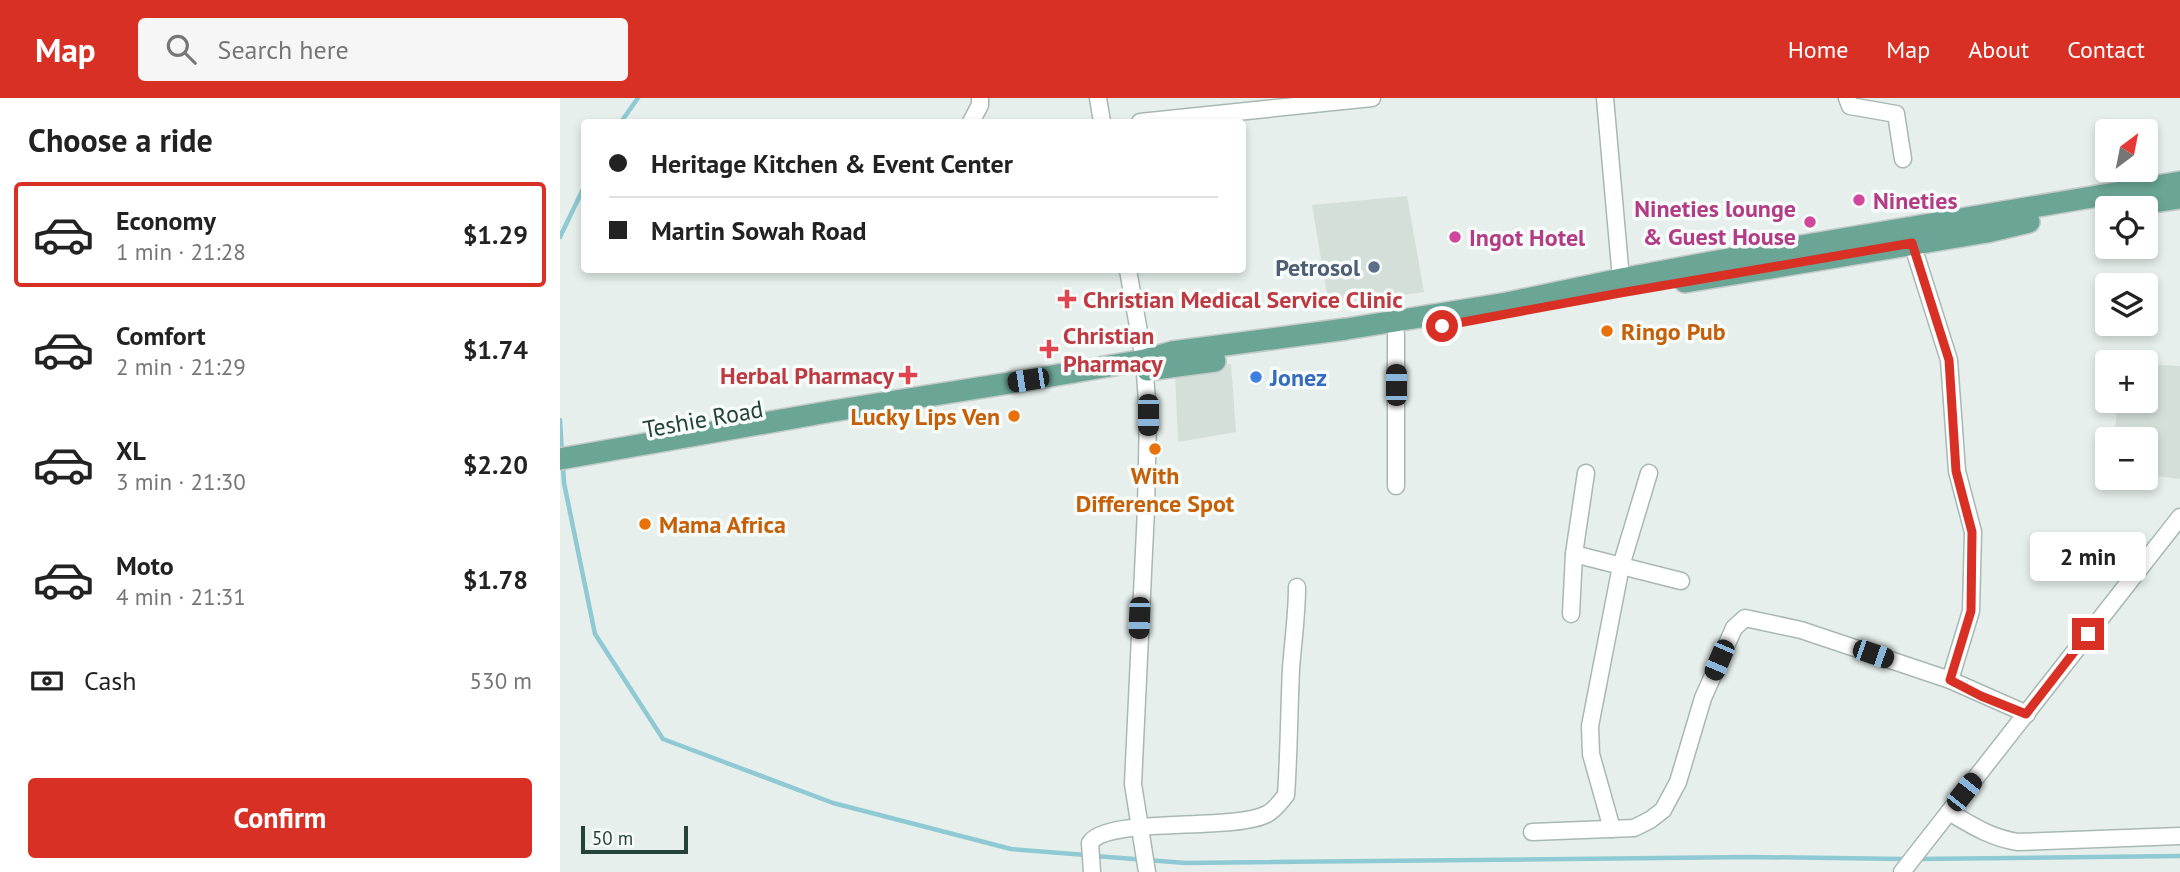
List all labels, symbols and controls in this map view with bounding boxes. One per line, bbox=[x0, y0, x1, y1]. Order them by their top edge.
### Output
search box bbox=[138, 18, 628, 81]
text: Map bbox=[35, 28, 96, 71]
icon: search bbox=[162, 30, 200, 68]
text: Search here bbox=[218, 33, 349, 66]
text: Home bbox=[1788, 34, 1848, 65]
text: Map bbox=[1886, 34, 1930, 65]
text: About bbox=[1968, 34, 2029, 65]
text: Contact bbox=[2067, 34, 2145, 65]
text: Choose a ride bbox=[28, 119, 213, 161]
north arrow bbox=[2095, 119, 2158, 182]
map controls bbox=[2095, 119, 2158, 490]
text: Heritage Kitchen & Event Center bbox=[651, 147, 1013, 180]
place label: Nineties bbox=[1873, 185, 1958, 216]
marker: Nineties bbox=[1851, 192, 1867, 208]
place label: Nineties lounge & Guest House bbox=[1634, 193, 1796, 252]
button: locate bbox=[2095, 196, 2158, 259]
icon: car bbox=[32, 203, 95, 266]
text: Economy bbox=[116, 204, 216, 237]
text: Martin Sowah Road bbox=[651, 214, 867, 247]
marker: Nineties lounge & Guest House bbox=[1802, 214, 1818, 230]
text: $1.29 bbox=[463, 218, 528, 251]
place label: Ingot Hotel bbox=[1469, 222, 1586, 253]
marker: Ingot Hotel bbox=[1447, 229, 1463, 245]
text: 1 min · 21:28 bbox=[116, 237, 246, 266]
place label: Petrosol bbox=[1275, 252, 1361, 283]
marker: Petrosol bbox=[1366, 259, 1382, 275]
button: layers bbox=[2095, 273, 2158, 336]
place label: Christian Medical Service Clinic bbox=[1083, 284, 1403, 315]
marker: Christian Medical Service Clinic bbox=[1057, 289, 1077, 309]
route start bbox=[1426, 310, 1458, 342]
place label: Ringo Pub bbox=[1621, 316, 1726, 347]
icon: car bbox=[32, 318, 95, 381]
text: Comfort bbox=[116, 319, 206, 352]
place label: Christian Pharmacy bbox=[1063, 320, 1163, 379]
marker: Ringo Pub bbox=[1599, 323, 1615, 339]
text: $1.74 bbox=[463, 333, 528, 366]
marker: Christian Pharmacy bbox=[1041, 341, 1057, 357]
button: + bbox=[2095, 350, 2158, 413]
text: 2 min · 21:29 bbox=[116, 352, 246, 381]
place label: Herbal Pharmacy bbox=[720, 360, 895, 391]
place label: Jonez bbox=[1269, 362, 1327, 393]
car bbox=[1386, 364, 1407, 406]
car bbox=[1006, 366, 1051, 394]
marker: Herbal Pharmacy bbox=[900, 367, 916, 383]
marker: Jonez bbox=[1248, 369, 1264, 385]
street label: Teshie Road bbox=[640, 393, 766, 445]
car bbox=[1138, 394, 1159, 436]
place label: Lucky Lips Ven bbox=[850, 401, 1000, 432]
marker: Lucky Lips Ven bbox=[1006, 408, 1022, 424]
button: − bbox=[2095, 427, 2158, 490]
icon: car bbox=[32, 433, 95, 496]
text: XL bbox=[116, 434, 146, 467]
marker: With Difference Spot bbox=[1147, 441, 1163, 457]
text: $2.20 bbox=[463, 448, 528, 481]
place label: With Difference Spot bbox=[1076, 460, 1235, 519]
text: 3 min · 21:30 bbox=[116, 467, 246, 496]
place label: Mama Africa bbox=[659, 509, 786, 540]
marker: Mama Africa bbox=[637, 516, 653, 532]
callout: 2 min bbox=[2030, 532, 2146, 582]
text: 2 min bbox=[2060, 542, 2116, 571]
icon: car bbox=[32, 548, 95, 611]
text: Moto bbox=[116, 549, 174, 582]
text: $1.78 bbox=[463, 563, 528, 596]
text: 4 min · 21:31 bbox=[116, 582, 246, 611]
car bbox=[1128, 597, 1151, 639]
route end bbox=[2072, 618, 2104, 650]
car bbox=[1702, 637, 1737, 683]
car bbox=[1850, 637, 1897, 671]
icon: cash bbox=[28, 662, 66, 700]
text: Cash bbox=[84, 664, 136, 697]
text: 530 m bbox=[470, 666, 532, 695]
car bbox=[1943, 769, 1986, 815]
button: Confirm bbox=[28, 778, 532, 858]
scale bar bbox=[581, 823, 688, 855]
text: 50 m bbox=[592, 826, 633, 850]

